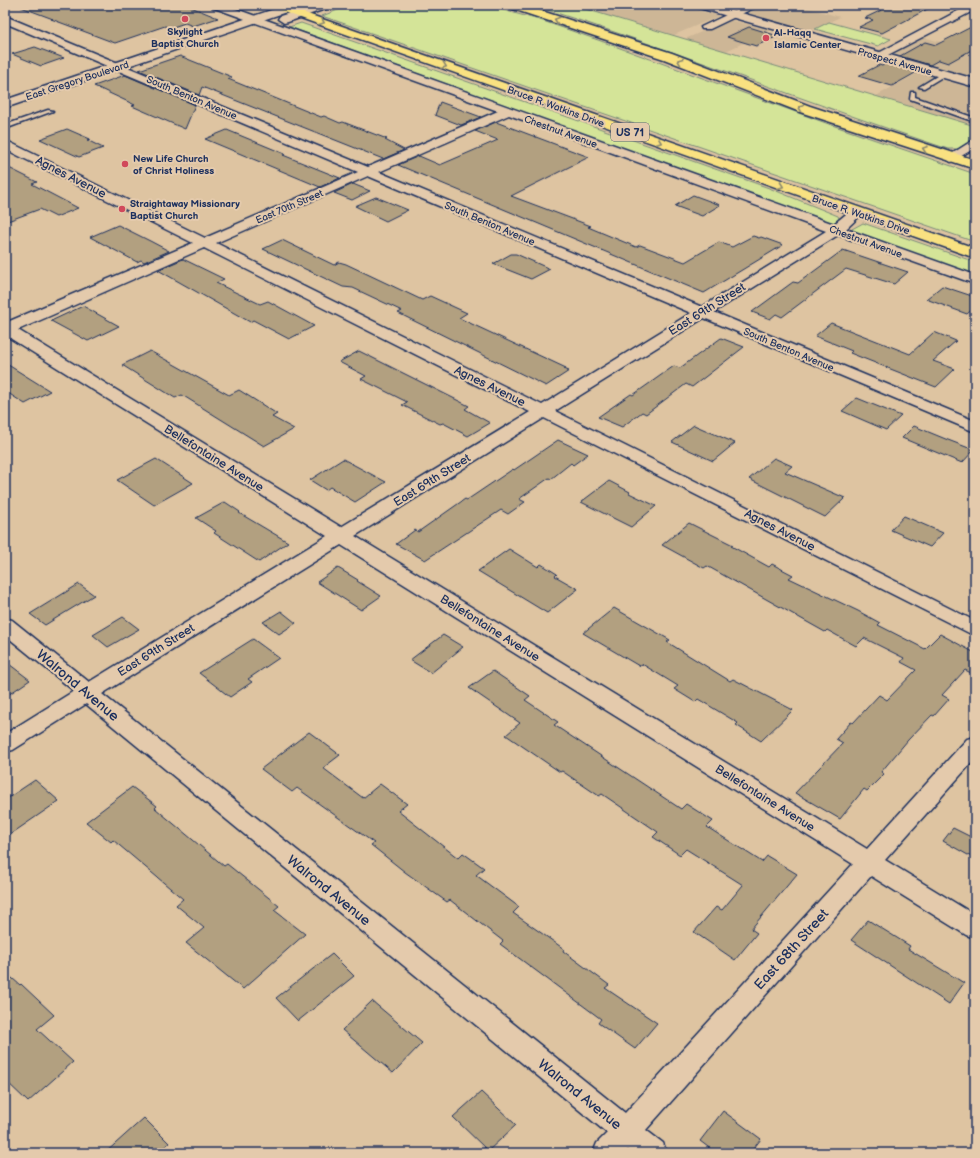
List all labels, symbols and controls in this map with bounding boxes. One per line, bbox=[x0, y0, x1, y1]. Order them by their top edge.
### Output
marker: Skylight Baptist Church bbox=[180, 14, 190, 24]
one-way arrow bbox=[553, 16, 560, 25]
one-way arrow bbox=[318, 17, 325, 26]
place label: Skylight Baptist Church bbox=[151, 26, 219, 50]
place label: Al-Haqq Islamic Center bbox=[773, 27, 842, 51]
marker: Al-Haqq Islamic Center bbox=[761, 33, 771, 43]
street label: Prospect Avenue bbox=[856, 46, 933, 78]
one-way arrow bbox=[677, 57, 684, 65]
street label: East Gregory Boulevard bbox=[24, 59, 131, 103]
one-way arrow bbox=[441, 61, 448, 69]
street label: South Benton Avenue bbox=[144, 73, 239, 122]
street label: Bruce R. Watkins Drive bbox=[505, 84, 606, 130]
one-way arrow bbox=[798, 104, 805, 112]
street label: Chestnut Avenue bbox=[522, 113, 599, 151]
road number: US 71 bbox=[611, 123, 649, 141]
one-way arrow bbox=[655, 138, 662, 146]
one-way arrow bbox=[921, 145, 928, 154]
street label: Agnes Avenue bbox=[33, 153, 109, 202]
place label: New Life Church of Christ Holiness bbox=[133, 153, 214, 177]
marker: New Life Church of Christ Holiness bbox=[120, 159, 130, 169]
one-way arrow bbox=[778, 181, 785, 190]
street label: East 70th Street bbox=[254, 187, 325, 227]
street label: Bruce R. Watkins Drive bbox=[810, 193, 911, 237]
place label: Straightaway Missionary Baptist Church bbox=[130, 198, 240, 222]
street label: South Benton Avenue bbox=[442, 199, 537, 248]
marker: Straightaway Missionary Baptist Church bbox=[117, 204, 127, 214]
street label: Chestnut Avenue bbox=[827, 223, 904, 261]
street label: East 69th Street bbox=[666, 280, 749, 339]
street label: South Benton Avenue bbox=[741, 325, 836, 374]
street label: Agnes Avenue bbox=[452, 363, 528, 410]
street label: Bellefontaine Avenue bbox=[161, 422, 266, 495]
street label: East 69th Street bbox=[391, 451, 474, 510]
street label: Agnes Avenue bbox=[742, 506, 818, 555]
street label: Bellefontaine Avenue bbox=[437, 592, 542, 665]
street label: East 69th Street bbox=[115, 621, 198, 680]
street label: Walrond Avenue bbox=[33, 646, 122, 725]
street label: Bellefontaine Avenue bbox=[712, 762, 817, 835]
street label: Walrond Avenue bbox=[284, 852, 374, 929]
street label: East 68th Street bbox=[751, 905, 833, 993]
street label: Walrond Avenue bbox=[535, 1056, 625, 1133]

